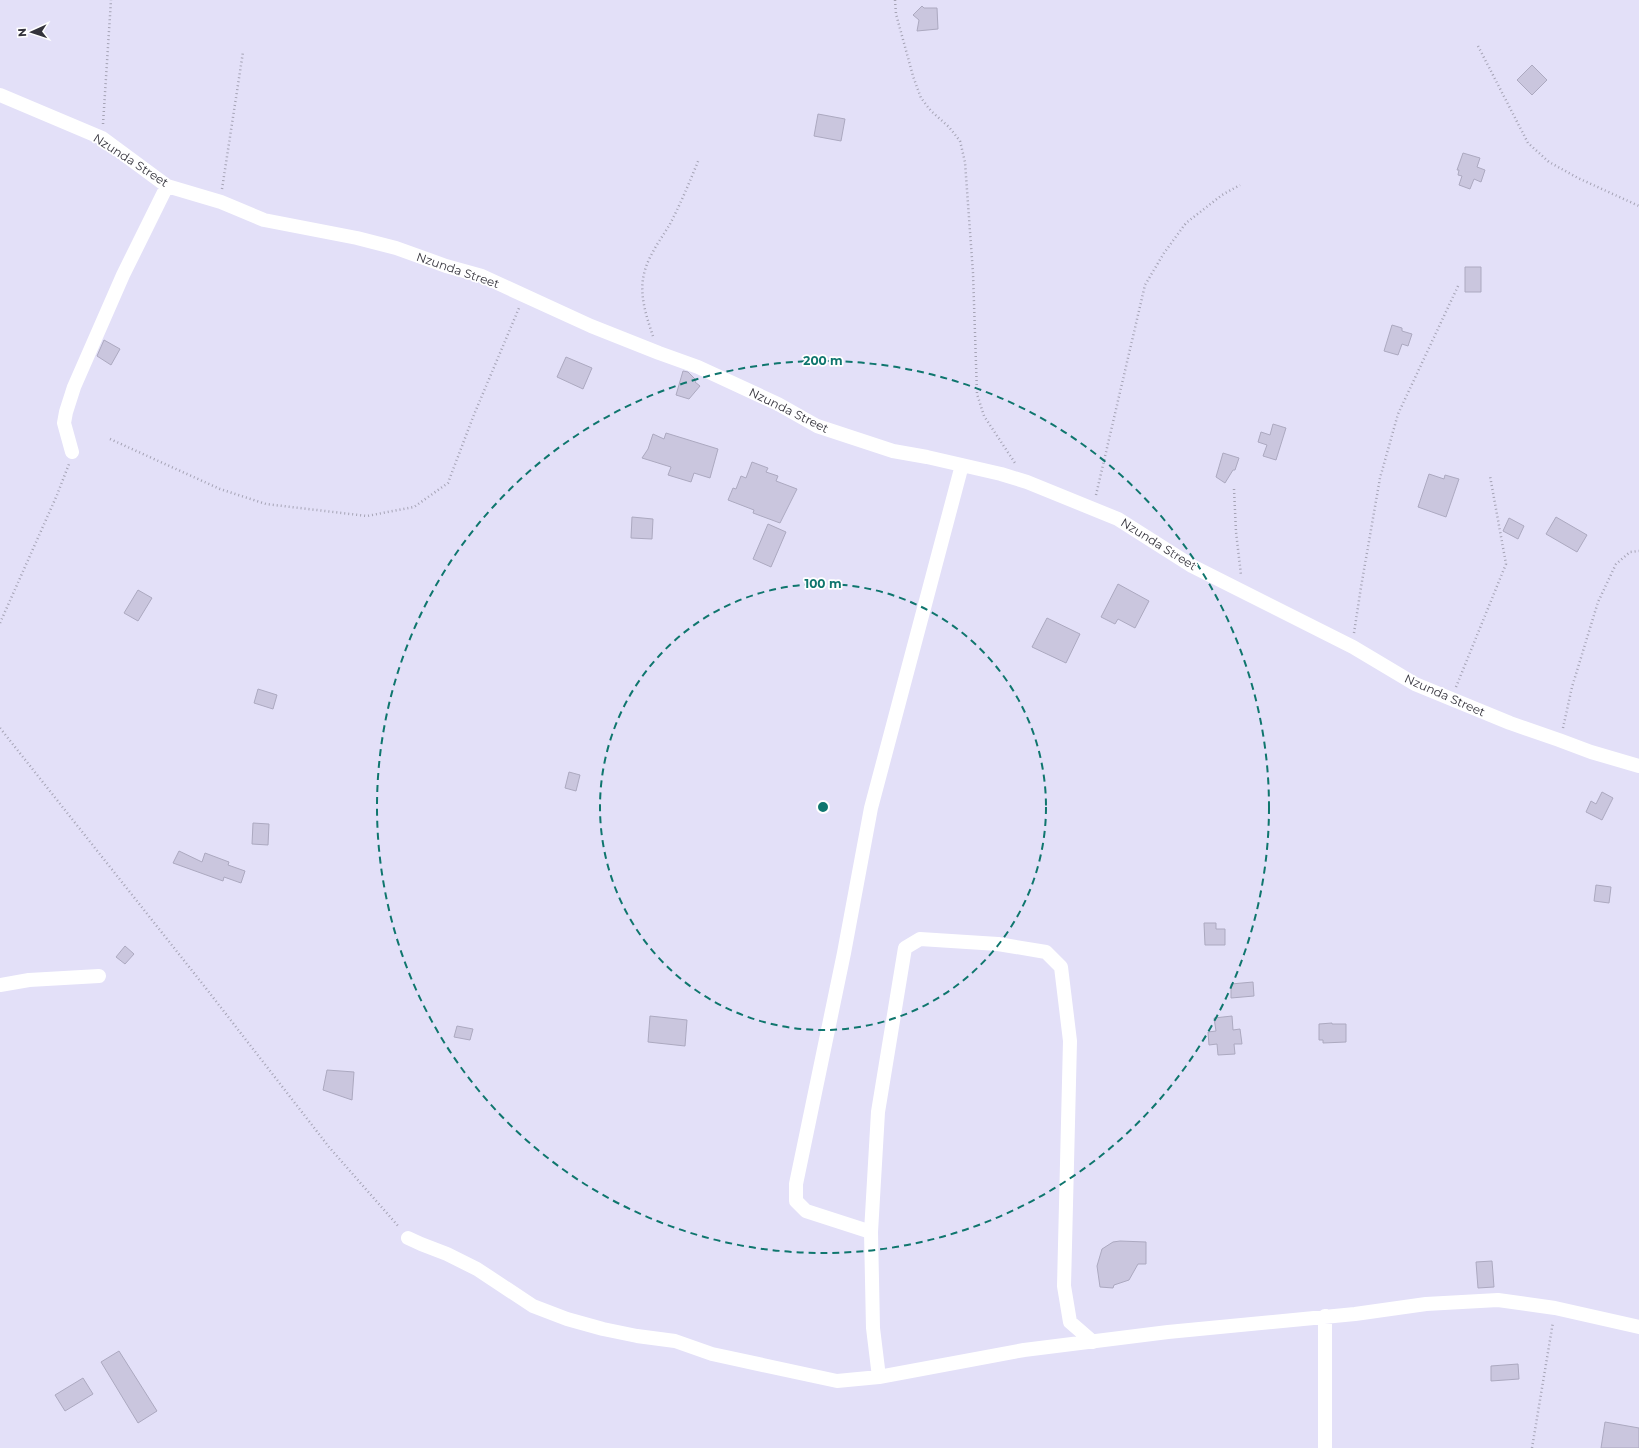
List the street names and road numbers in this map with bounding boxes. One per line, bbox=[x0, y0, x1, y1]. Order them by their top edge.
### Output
street label: Nzunda Street bbox=[91, 130, 172, 190]
street label: Nzunda Street bbox=[415, 249, 502, 291]
street label: Nzunda Street bbox=[747, 384, 831, 436]
street label: Nzunda Street bbox=[1118, 515, 1200, 573]
street label: Nzunda Street bbox=[1402, 671, 1488, 720]

